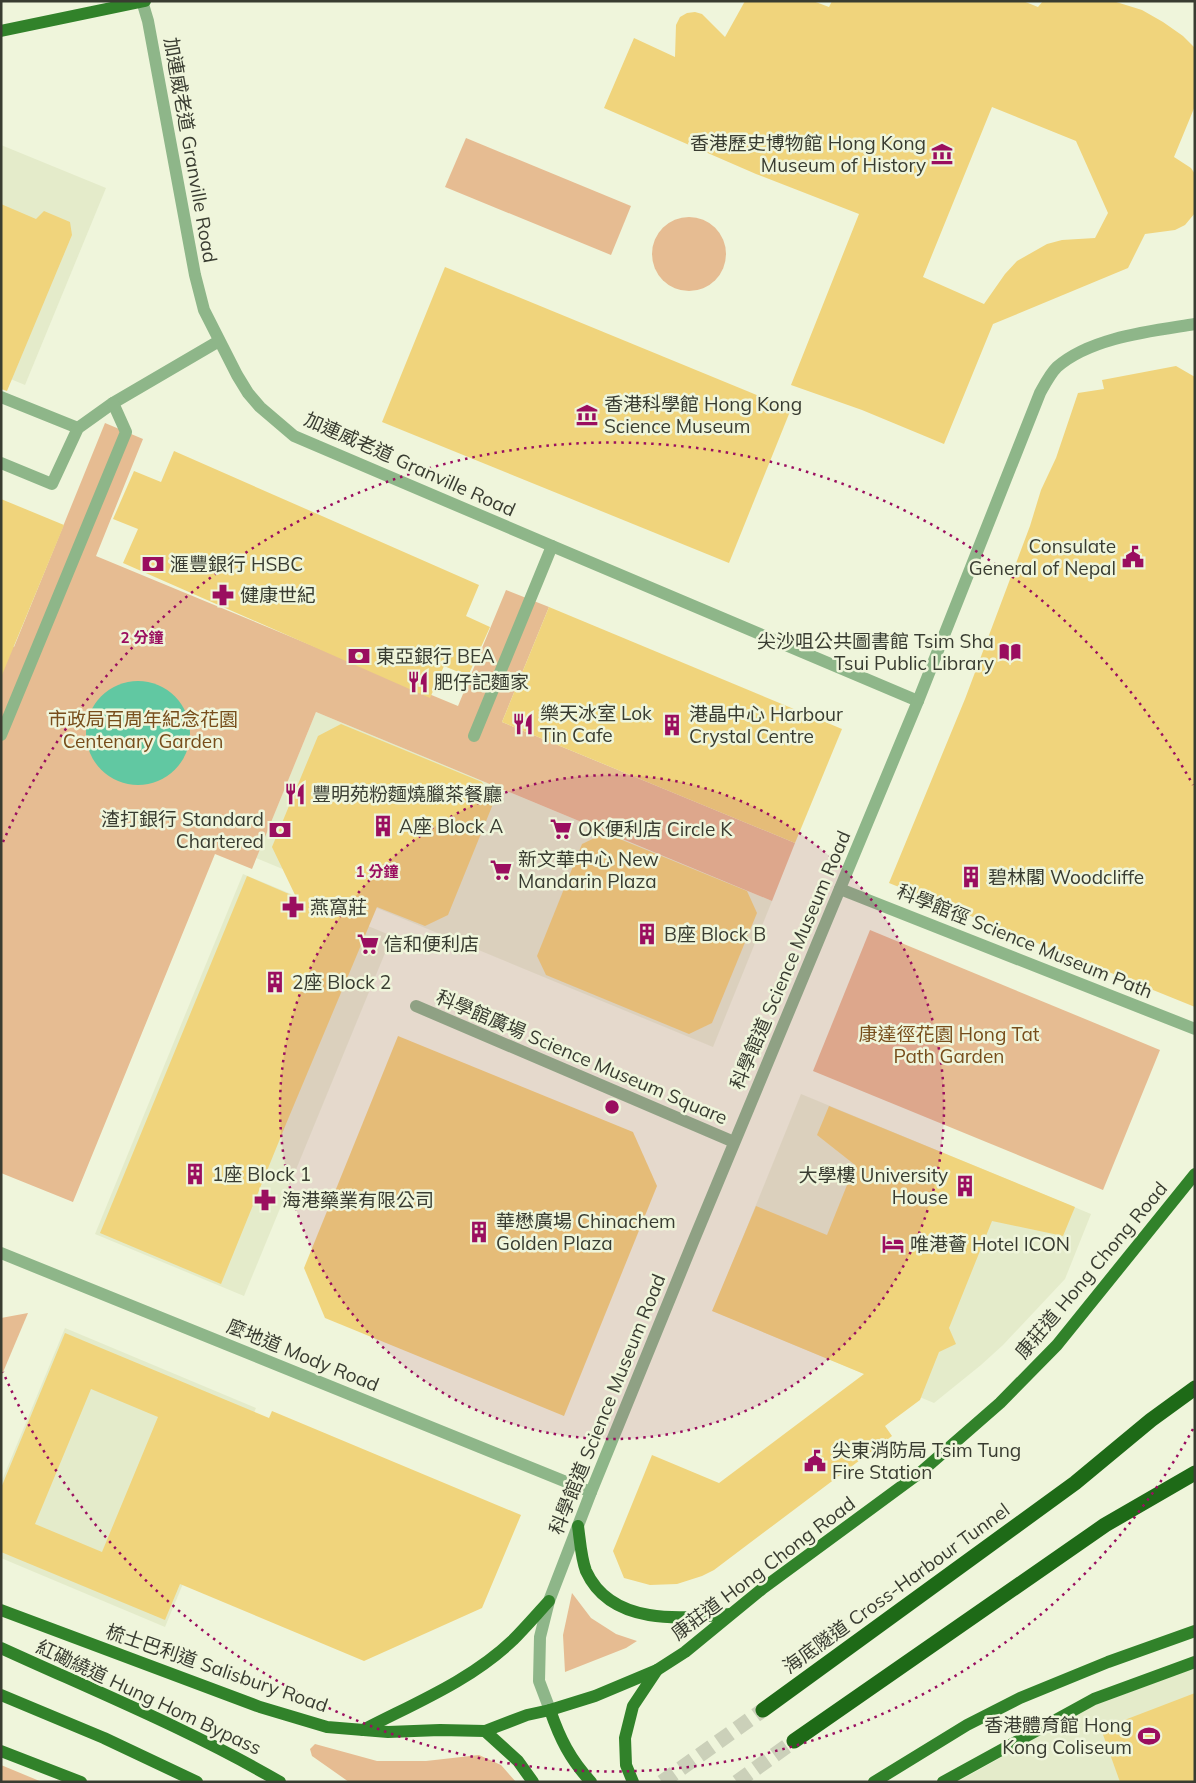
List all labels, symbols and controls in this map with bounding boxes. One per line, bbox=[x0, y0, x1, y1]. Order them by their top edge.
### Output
street label: 加連威老道 Granville Road bbox=[159, 35, 223, 265]
place label: 香港歷史博物館 Hong Kong Museum of History bbox=[690, 131, 926, 177]
museum icon: 香港歷史博物館 Hong Kong Museum of History bbox=[929, 141, 955, 167]
place label: 香港科學館 Hong Kong Science Museum bbox=[604, 392, 802, 438]
museum icon: 香港科學館 Hong Kong Science Museum bbox=[574, 402, 600, 428]
street label: 加連威老道 Granville Road bbox=[301, 407, 519, 521]
place label: Consulate General of Nepal bbox=[969, 534, 1116, 580]
public building icon: Consulate General of Nepal bbox=[1120, 544, 1146, 570]
bank icon: 滙豐銀行 HSBC bbox=[140, 551, 166, 577]
place label: 滙豐銀行 HSBC bbox=[170, 552, 303, 576]
pharmacy icon: 健康世紀 bbox=[210, 582, 236, 608]
place label: 健康世紀 bbox=[240, 583, 316, 607]
text: 2 分鐘 bbox=[120, 628, 164, 647]
place label: 尖沙咀公共圖書館 Tsim Sha Tsui Public Library bbox=[757, 629, 994, 675]
library icon: 尖沙咀公共圖書館 Tsim Sha Tsui Public Library bbox=[997, 639, 1023, 665]
bank icon: 東亞銀行 BEA bbox=[346, 643, 372, 669]
place label: 東亞銀行 BEA bbox=[376, 644, 495, 668]
restaurant icon: 肥仔記麵家 bbox=[405, 669, 431, 695]
place label: 肥仔記麵家 bbox=[434, 670, 529, 694]
place label: 樂天冰室 Lok Tin Cafe bbox=[540, 701, 652, 747]
place label: 港晶中心 Harbour Crystal Centre bbox=[689, 702, 843, 748]
park label: 市政局百周年紀念花園 Centenary Garden bbox=[48, 707, 238, 753]
restaurant icon: 樂天冰室 Lok Tin Cafe bbox=[510, 711, 536, 737]
building icon: 港晶中心 Harbour Crystal Centre bbox=[659, 712, 685, 738]
restaurant icon: 豐明苑粉麵燒臘茶餐廳 bbox=[282, 781, 308, 807]
place label: 豐明苑粉麵燒臘茶餐廳 bbox=[312, 782, 502, 806]
place label: 渣打銀行 Standard Chartered bbox=[101, 807, 264, 853]
building icon: A座 Block A bbox=[370, 813, 396, 839]
place label: A座 Block A bbox=[399, 814, 503, 838]
supermarket icon: OK便利店 Circle K bbox=[548, 816, 574, 842]
bank icon: 渣打銀行 Standard Chartered bbox=[267, 817, 293, 843]
place label: OK便利店 Circle K bbox=[578, 817, 733, 841]
street label: 科學館道 Science Museum Road bbox=[724, 827, 856, 1093]
place label: 新文華中心 New Mandarin Plaza bbox=[518, 847, 659, 893]
supermarket icon: 新文華中心 New Mandarin Plaza bbox=[488, 857, 514, 883]
text: 1 分鐘 bbox=[355, 862, 399, 881]
building icon: 碧林閣 Woodcliffe bbox=[958, 864, 984, 890]
place label: 碧林閣 Woodcliffe bbox=[988, 865, 1144, 889]
street label: 科學館徑 Science Museum Path bbox=[894, 879, 1156, 1003]
pharmacy icon: 燕窩莊 bbox=[280, 894, 306, 920]
place label: 燕窩莊 bbox=[310, 895, 367, 919]
building icon: B座 Block B bbox=[634, 921, 660, 947]
place label: B座 Block B bbox=[664, 922, 766, 946]
supermarket icon: 信和便利店 bbox=[355, 931, 381, 957]
place label: 信和便利店 bbox=[384, 932, 479, 956]
building icon: 2座 Block 2 bbox=[262, 969, 288, 995]
place label: 2座 Block 2 bbox=[292, 970, 391, 994]
street label: 科學館廣場 Science Museum Square bbox=[433, 985, 731, 1129]
park label: 康達徑花園 Hong Tat Path Garden bbox=[859, 1022, 1040, 1068]
centre of rings bbox=[603, 1098, 621, 1116]
building icon: 1座 Block 1 bbox=[182, 1161, 208, 1187]
place label: 1座 Block 1 bbox=[212, 1162, 311, 1186]
place label: 大學樓 University House bbox=[799, 1163, 948, 1209]
building icon: 大學樓 University House bbox=[952, 1173, 978, 1199]
street label: 康莊道 Hong Chong Road bbox=[1010, 1176, 1172, 1364]
pharmacy icon: 海港藥業有限公司 bbox=[252, 1187, 278, 1213]
place label: 海港藥業有限公司 bbox=[282, 1188, 434, 1212]
place label: 華懋廣場 Chinachem Golden Plaza bbox=[496, 1209, 676, 1255]
building icon: 華懋廣場 Chinachem Golden Plaza bbox=[466, 1219, 492, 1245]
hotel icon: 唯港薈 Hotel ICON bbox=[880, 1231, 906, 1257]
place label: 唯港薈 Hotel ICON bbox=[910, 1232, 1070, 1256]
street label: 科學館道 Science Museum Road bbox=[544, 1270, 670, 1538]
street label: 麼地道 Mody Road bbox=[223, 1314, 383, 1396]
place label: 尖東消防局 Tsim Tung Fire Station bbox=[832, 1438, 1021, 1484]
public building icon: 尖東消防局 Tsim Tung Fire Station bbox=[802, 1448, 828, 1474]
street label: 康莊道 Hong Chong Road bbox=[666, 1491, 860, 1645]
street label: 海底隧道 Cross-Harbour Tunnel bbox=[778, 1498, 1014, 1678]
street label: 梳士巴利道 Salisbury Road bbox=[103, 1619, 331, 1717]
street label: 紅磡繞道 Hung Hom Bypass bbox=[33, 1634, 265, 1760]
place label: 香港體育館 Hong Kong Coliseum bbox=[984, 1713, 1132, 1759]
sports icon: 香港體育館 Hong Kong Coliseum bbox=[1136, 1723, 1162, 1749]

